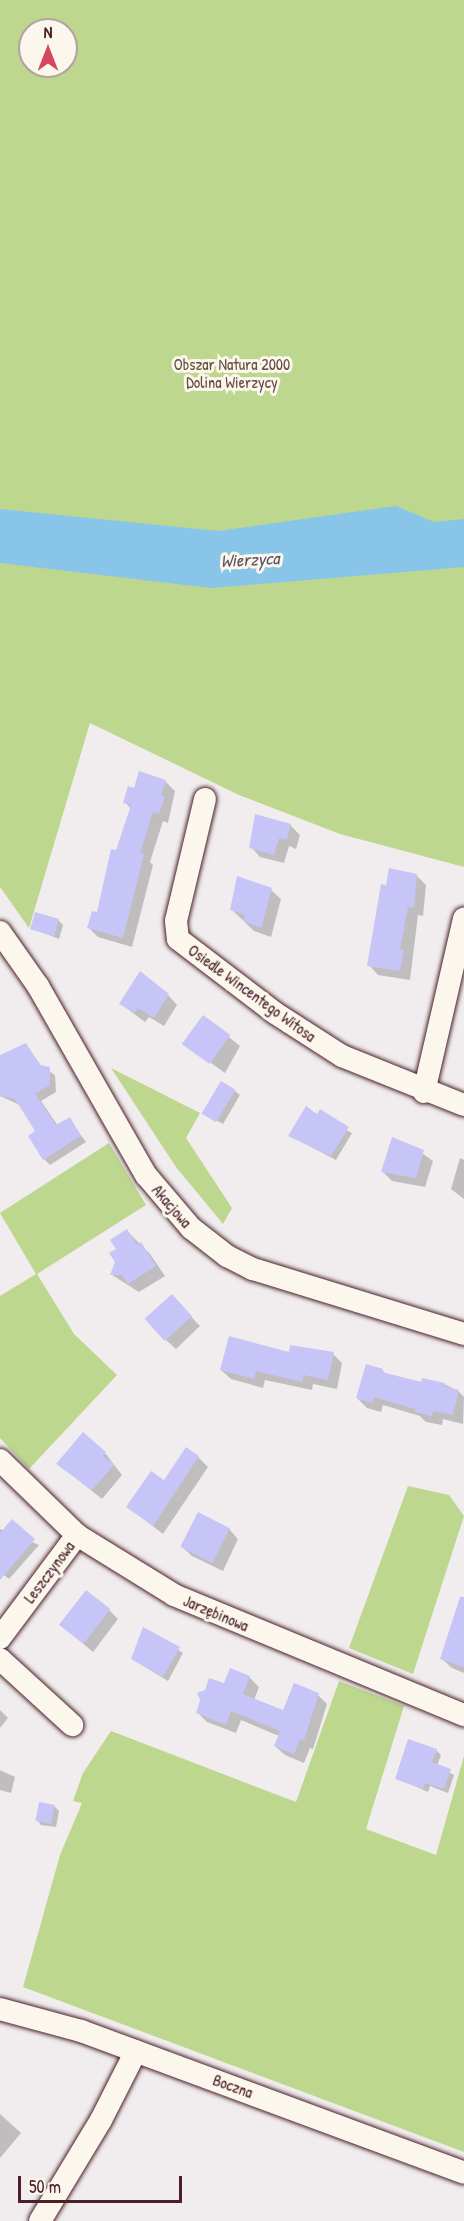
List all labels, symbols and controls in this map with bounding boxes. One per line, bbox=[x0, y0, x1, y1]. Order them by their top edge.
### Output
north arrow bbox=[18, 18, 78, 78]
text: N bbox=[44, 21, 52, 43]
park label: Obszar Natura 2000 Dolina Wierzycy bbox=[174, 354, 290, 392]
water label: Wierzyca bbox=[220, 548, 280, 572]
street label: Osiedle Wincentego Witosa bbox=[184, 940, 320, 1046]
street label: Akacjowa bbox=[148, 1181, 196, 1231]
street label: Leszczynowa bbox=[20, 1537, 78, 1607]
street label: Jarzębinowa bbox=[180, 1591, 252, 1635]
street label: Boczna bbox=[210, 2070, 256, 2102]
scale bar bbox=[21, 2164, 184, 2202]
text: 50 m bbox=[29, 2174, 61, 2199]

